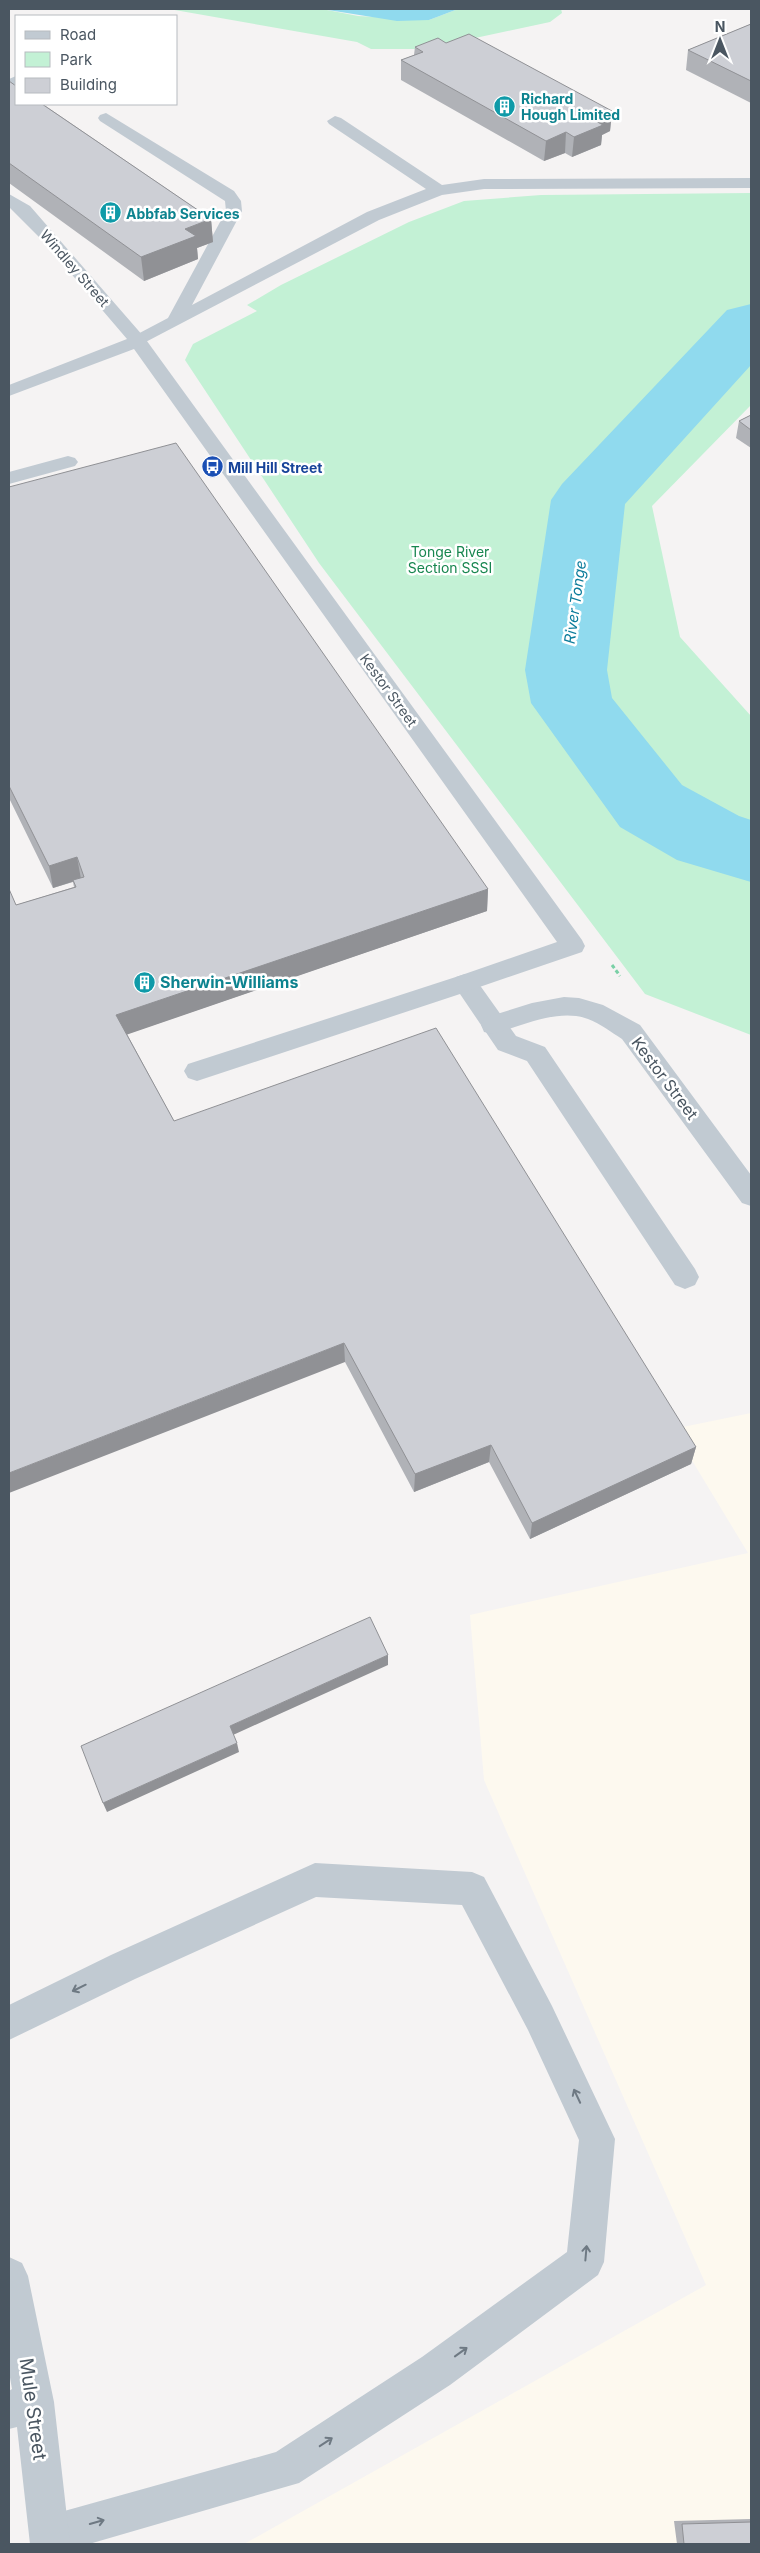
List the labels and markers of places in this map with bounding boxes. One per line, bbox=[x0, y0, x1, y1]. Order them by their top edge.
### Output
place label: Richard Hough Limited bbox=[521, 90, 620, 123]
building icon: Richard Hough Limited bbox=[493, 94, 517, 118]
building icon: Abbfab Services bbox=[98, 201, 122, 225]
place label: Abbfab Services bbox=[126, 205, 240, 222]
bus stop icon: Mill Hill Street bbox=[200, 455, 224, 479]
place label: Mill Hill Street bbox=[228, 459, 322, 476]
building icon: Sherwin-Williams bbox=[132, 970, 156, 994]
place label: Sherwin-Williams bbox=[160, 972, 298, 992]

